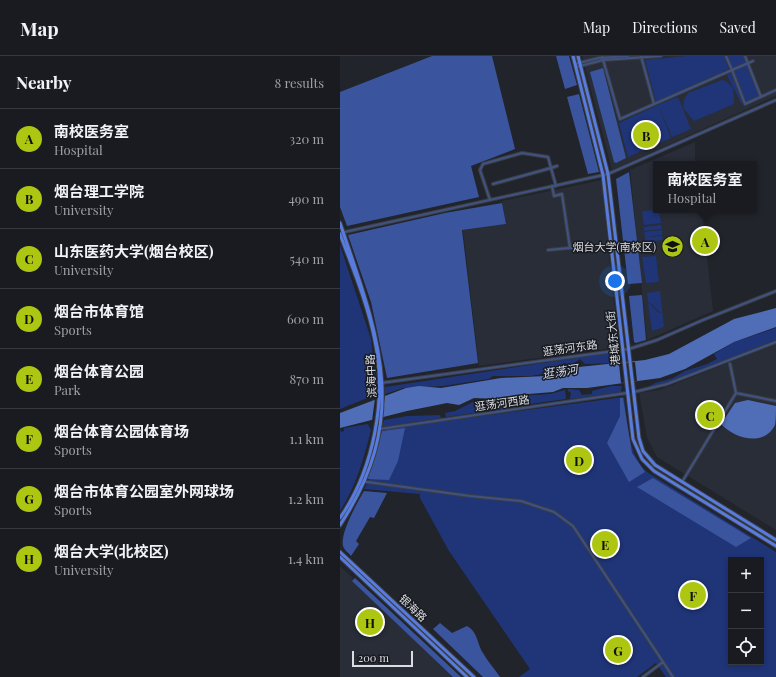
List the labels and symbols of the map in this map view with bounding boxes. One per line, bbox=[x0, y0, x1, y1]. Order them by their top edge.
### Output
pin: B bbox=[633, 120, 659, 150]
pin: A bbox=[692, 226, 718, 256]
school or university icon: 烟台大学(南校区) bbox=[659, 234, 685, 260]
place label: 烟台大学(南校区) bbox=[573, 239, 656, 254]
your location bbox=[605, 271, 625, 291]
street label: 港城东大街 bbox=[602, 310, 623, 366]
street label: 逛荡河东路 bbox=[542, 336, 598, 359]
street label: 滨海中路 bbox=[362, 354, 379, 398]
water label: 逛荡河 bbox=[541, 360, 581, 382]
street label: 逛荡河西路 bbox=[474, 391, 530, 414]
pin: C bbox=[697, 400, 723, 430]
pin: D bbox=[566, 445, 592, 475]
pin: E bbox=[592, 529, 618, 559]
pin: F bbox=[680, 580, 706, 610]
street label: 银海路 bbox=[396, 591, 430, 624]
pin: H bbox=[357, 607, 383, 637]
pin: G bbox=[605, 635, 631, 665]
scale bar bbox=[352, 649, 413, 668]

